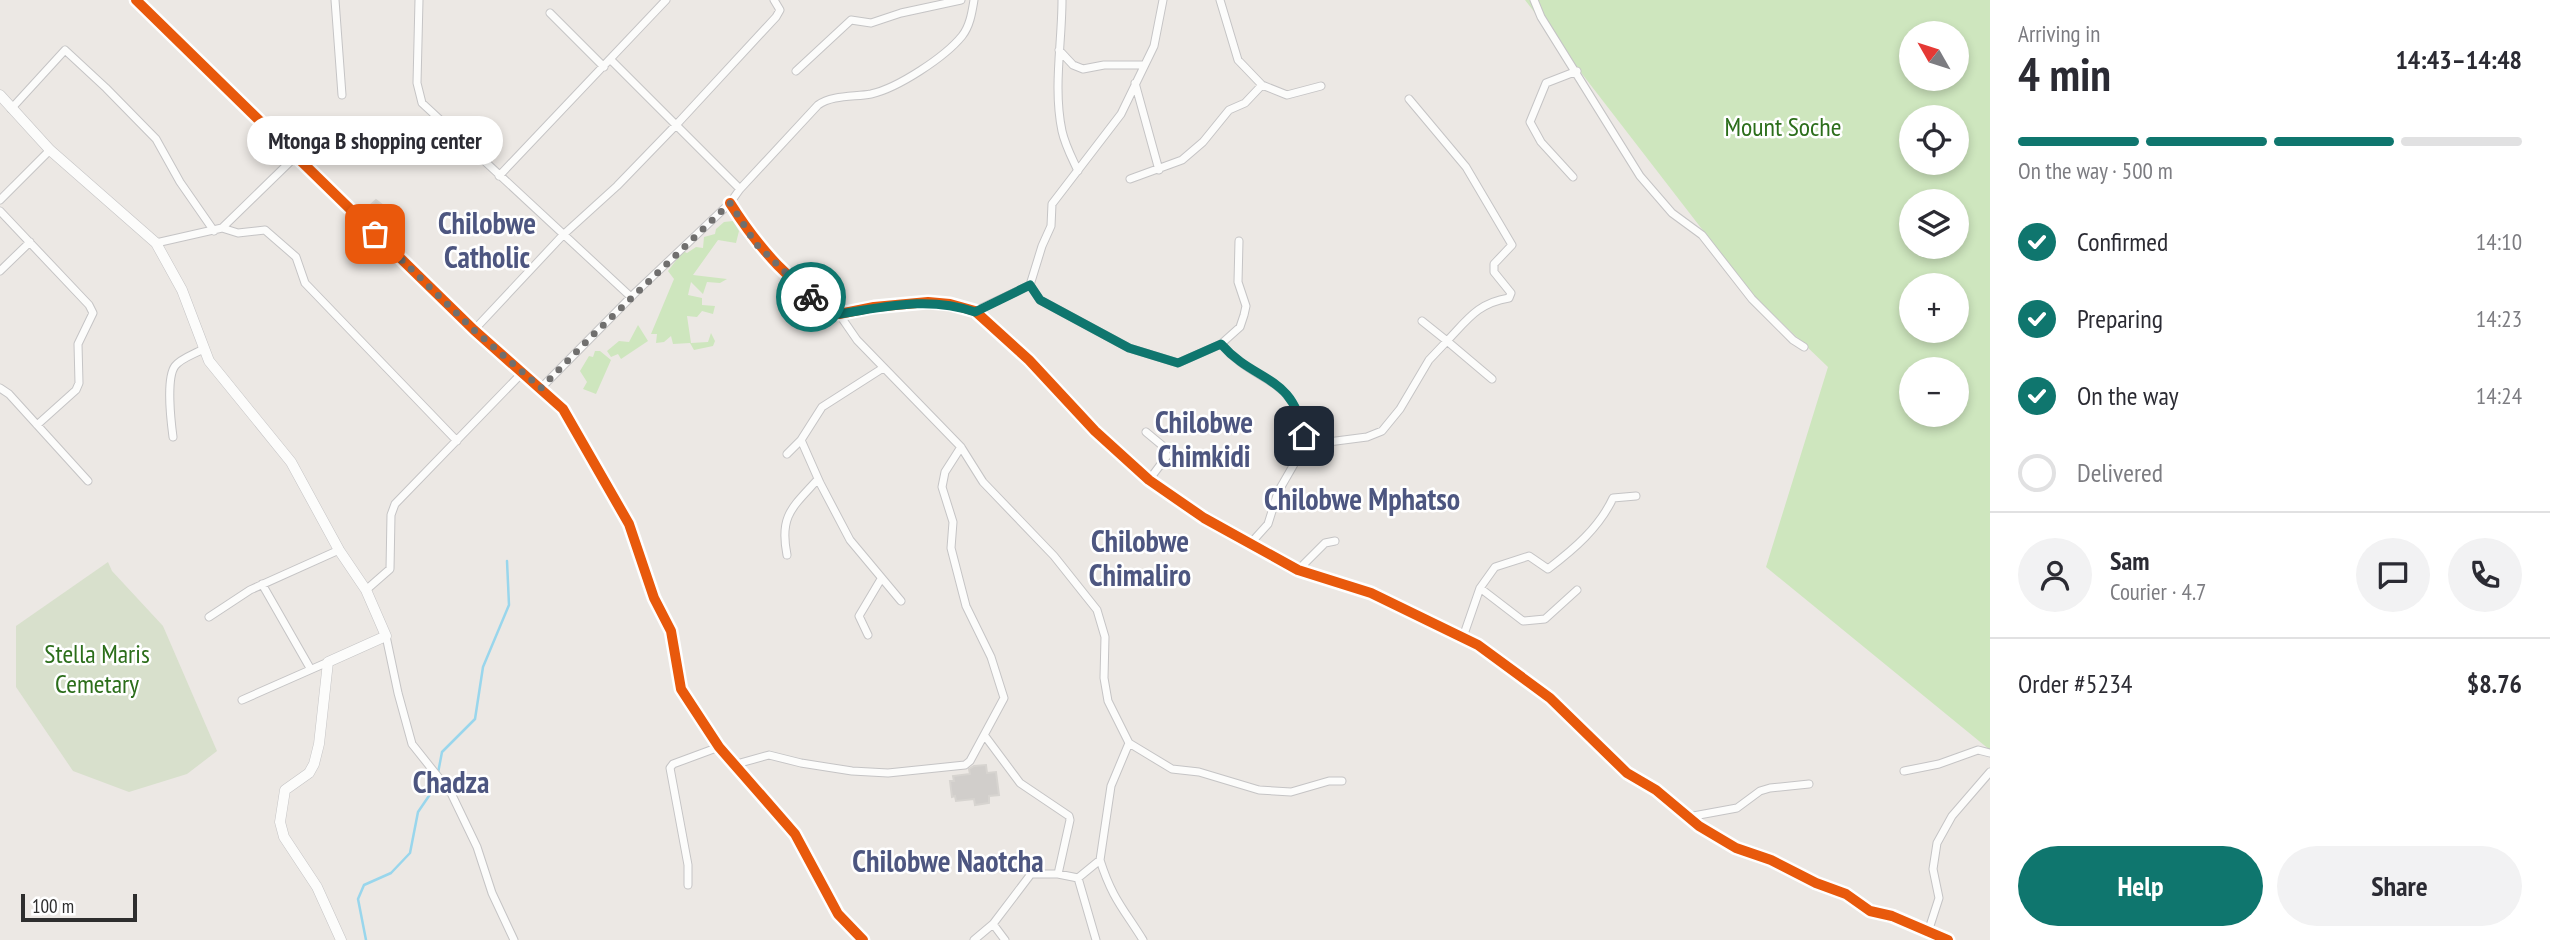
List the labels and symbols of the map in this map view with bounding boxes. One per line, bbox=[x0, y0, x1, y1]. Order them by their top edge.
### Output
north arrow bbox=[1899, 21, 1969, 91]
park label: Mount Soche bbox=[1725, 110, 1841, 143]
callout: Mtonga B shopping center bbox=[247, 115, 503, 164]
district label: Chilobwe Catholic bbox=[438, 203, 536, 276]
pin bbox=[345, 204, 405, 264]
courier bbox=[776, 262, 846, 332]
district label: Chilobwe Chimkidi bbox=[1155, 402, 1253, 475]
pin bbox=[1274, 406, 1334, 466]
district label: Chilobwe Mphatso bbox=[1264, 479, 1460, 518]
district label: Chilobwe Chimaliro bbox=[1089, 521, 1191, 594]
park label: Stella Maris Cemetary bbox=[44, 637, 150, 700]
district label: Chadza bbox=[413, 762, 489, 801]
district label: Chilobwe Naotcha bbox=[852, 841, 1044, 880]
scale bar bbox=[21, 891, 136, 923]

